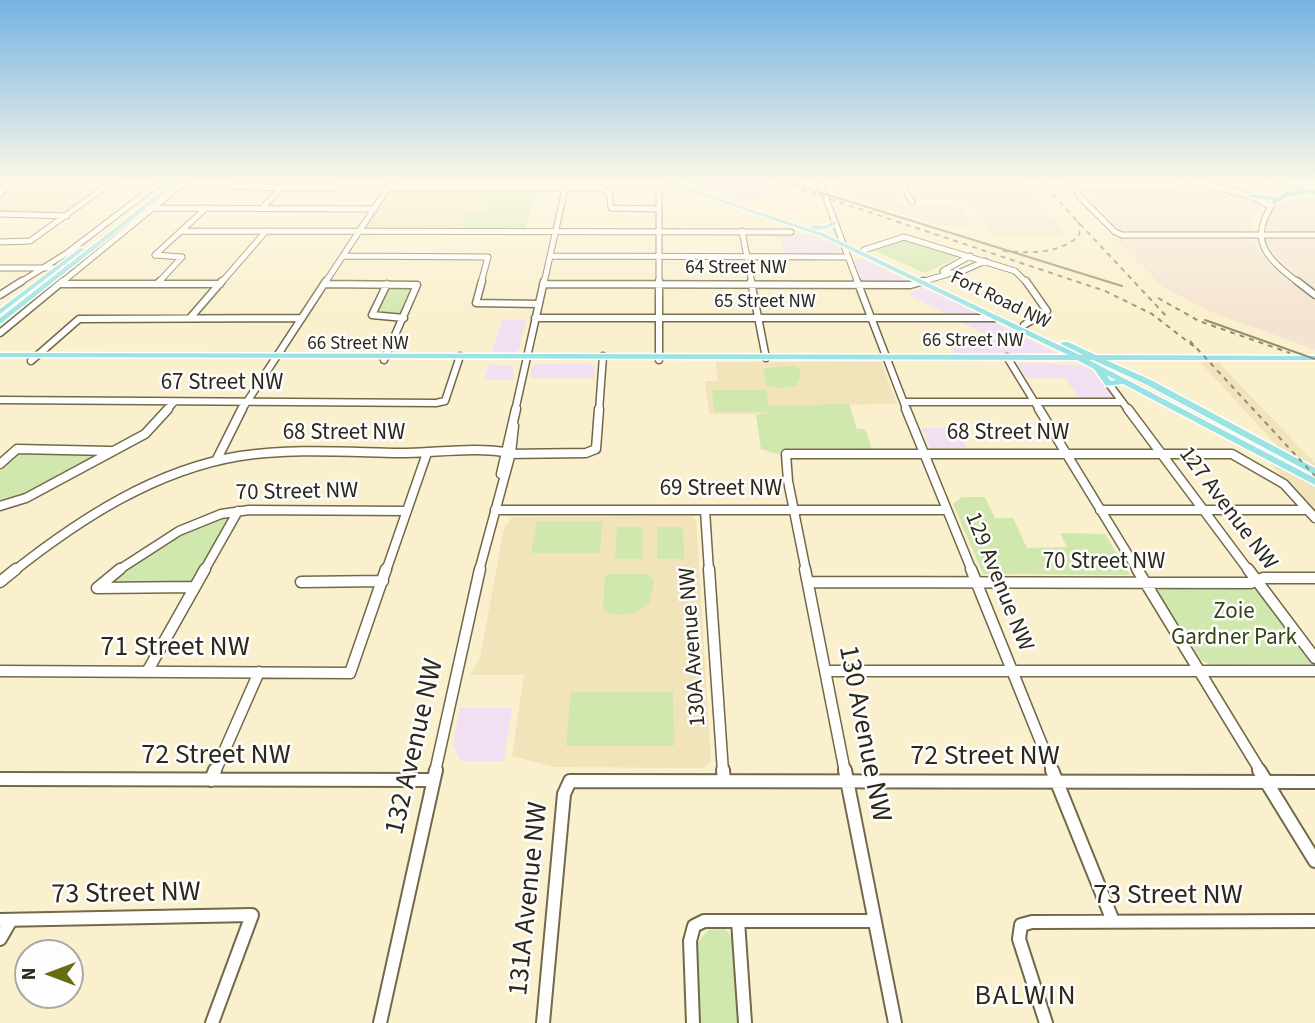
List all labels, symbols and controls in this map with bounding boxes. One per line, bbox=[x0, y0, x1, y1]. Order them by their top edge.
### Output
street label: 64 Street NW bbox=[685, 258, 787, 280]
street label: Fort Road NW bbox=[946, 267, 1054, 335]
street label: 65 Street NW bbox=[714, 292, 816, 314]
street label: 66 Street NW bbox=[922, 331, 1024, 353]
street label: 66 Street NW bbox=[307, 334, 409, 356]
street label: 67 Street NW bbox=[161, 370, 283, 398]
street label: 68 Street NW bbox=[283, 420, 405, 448]
street label: 68 Street NW bbox=[947, 420, 1069, 448]
street label: 127 Avenue NW bbox=[1172, 442, 1282, 576]
street label: 69 Street NW bbox=[660, 476, 782, 504]
street label: 70 Street NW bbox=[235, 478, 359, 508]
street label: 129 Avenue NW bbox=[958, 509, 1038, 655]
street label: 70 Street NW bbox=[1043, 549, 1165, 577]
street label: 130A Avenue NW bbox=[675, 566, 713, 728]
park label: Zoie Gardner Park bbox=[1171, 599, 1297, 653]
street label: 71 Street NW bbox=[100, 632, 250, 666]
street label: 130 Avenue NW bbox=[829, 643, 897, 825]
street label: 132 Avenue NW bbox=[379, 656, 453, 838]
street label: 72 Street NW bbox=[141, 740, 291, 774]
street label: 72 Street NW bbox=[910, 741, 1060, 775]
street label: 131A Avenue NW bbox=[503, 800, 557, 998]
street label: 73 Street NW bbox=[51, 877, 201, 913]
street label: 73 Street NW bbox=[1093, 880, 1243, 914]
north arrow bbox=[14, 939, 84, 1009]
text: N bbox=[16, 968, 43, 980]
district label: BALWIN bbox=[975, 981, 1077, 1015]

